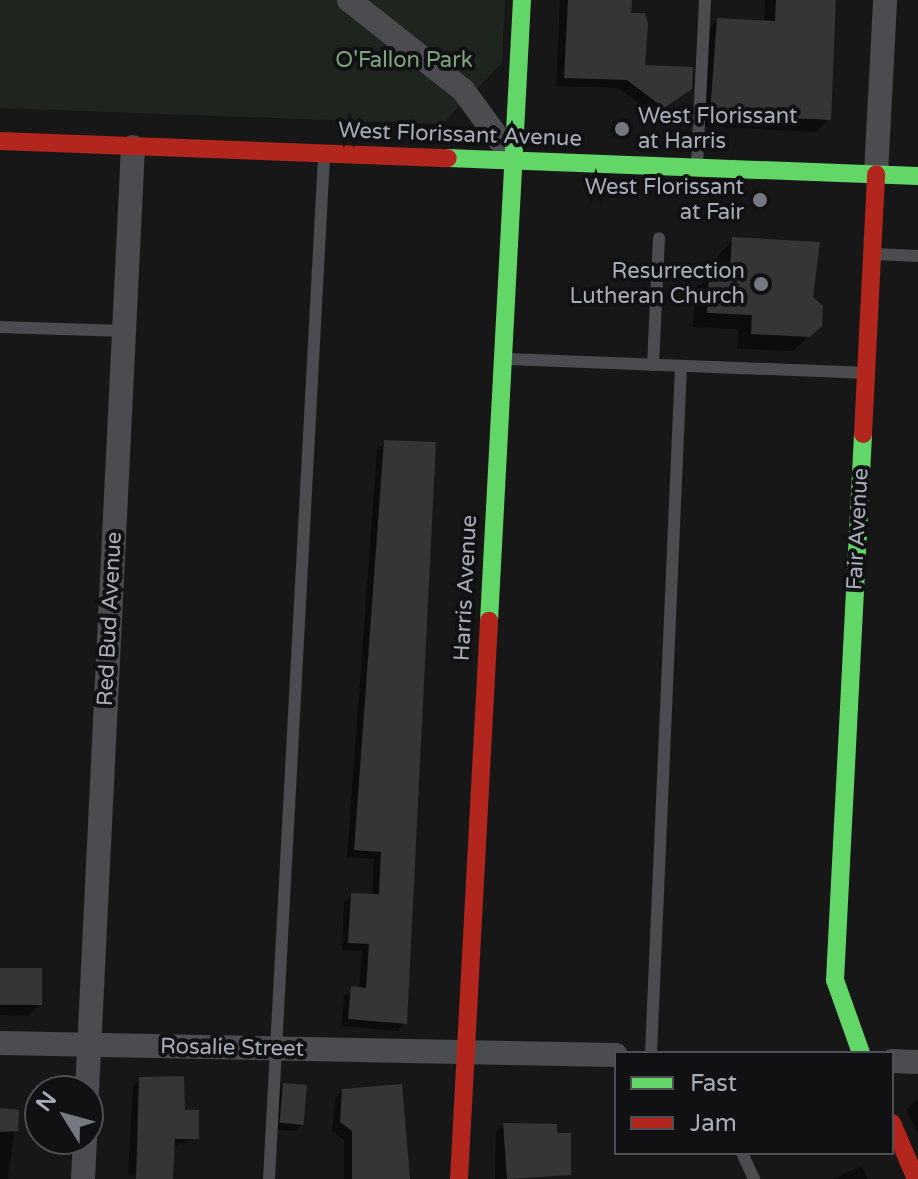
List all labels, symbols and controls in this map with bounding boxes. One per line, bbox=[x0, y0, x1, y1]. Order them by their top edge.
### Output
park label: O'Fallon Park bbox=[335, 48, 473, 74]
place label: West Florissant at Harris bbox=[638, 103, 797, 154]
street label: West Florissant Avenue bbox=[338, 118, 582, 152]
marker: West Florissant at Harris bbox=[613, 120, 631, 138]
place label: West Florissant at Fair bbox=[585, 174, 744, 226]
marker: West Florissant at Fair bbox=[751, 191, 769, 209]
place label: Resurrection Lutheran Church bbox=[570, 258, 745, 310]
marker: Resurrection Lutheran Church bbox=[752, 275, 770, 293]
street label: Fair Avenue bbox=[842, 467, 874, 591]
street label: Harris Avenue bbox=[449, 514, 483, 662]
street label: Red Bud Avenue bbox=[92, 531, 128, 707]
street label: Rosalie Street bbox=[160, 1034, 304, 1062]
legend bbox=[614, 1051, 894, 1155]
text: Fast bbox=[690, 1069, 737, 1098]
north arrow bbox=[24, 1075, 104, 1155]
text: N bbox=[31, 1087, 62, 1117]
text: Jam bbox=[690, 1109, 737, 1138]

